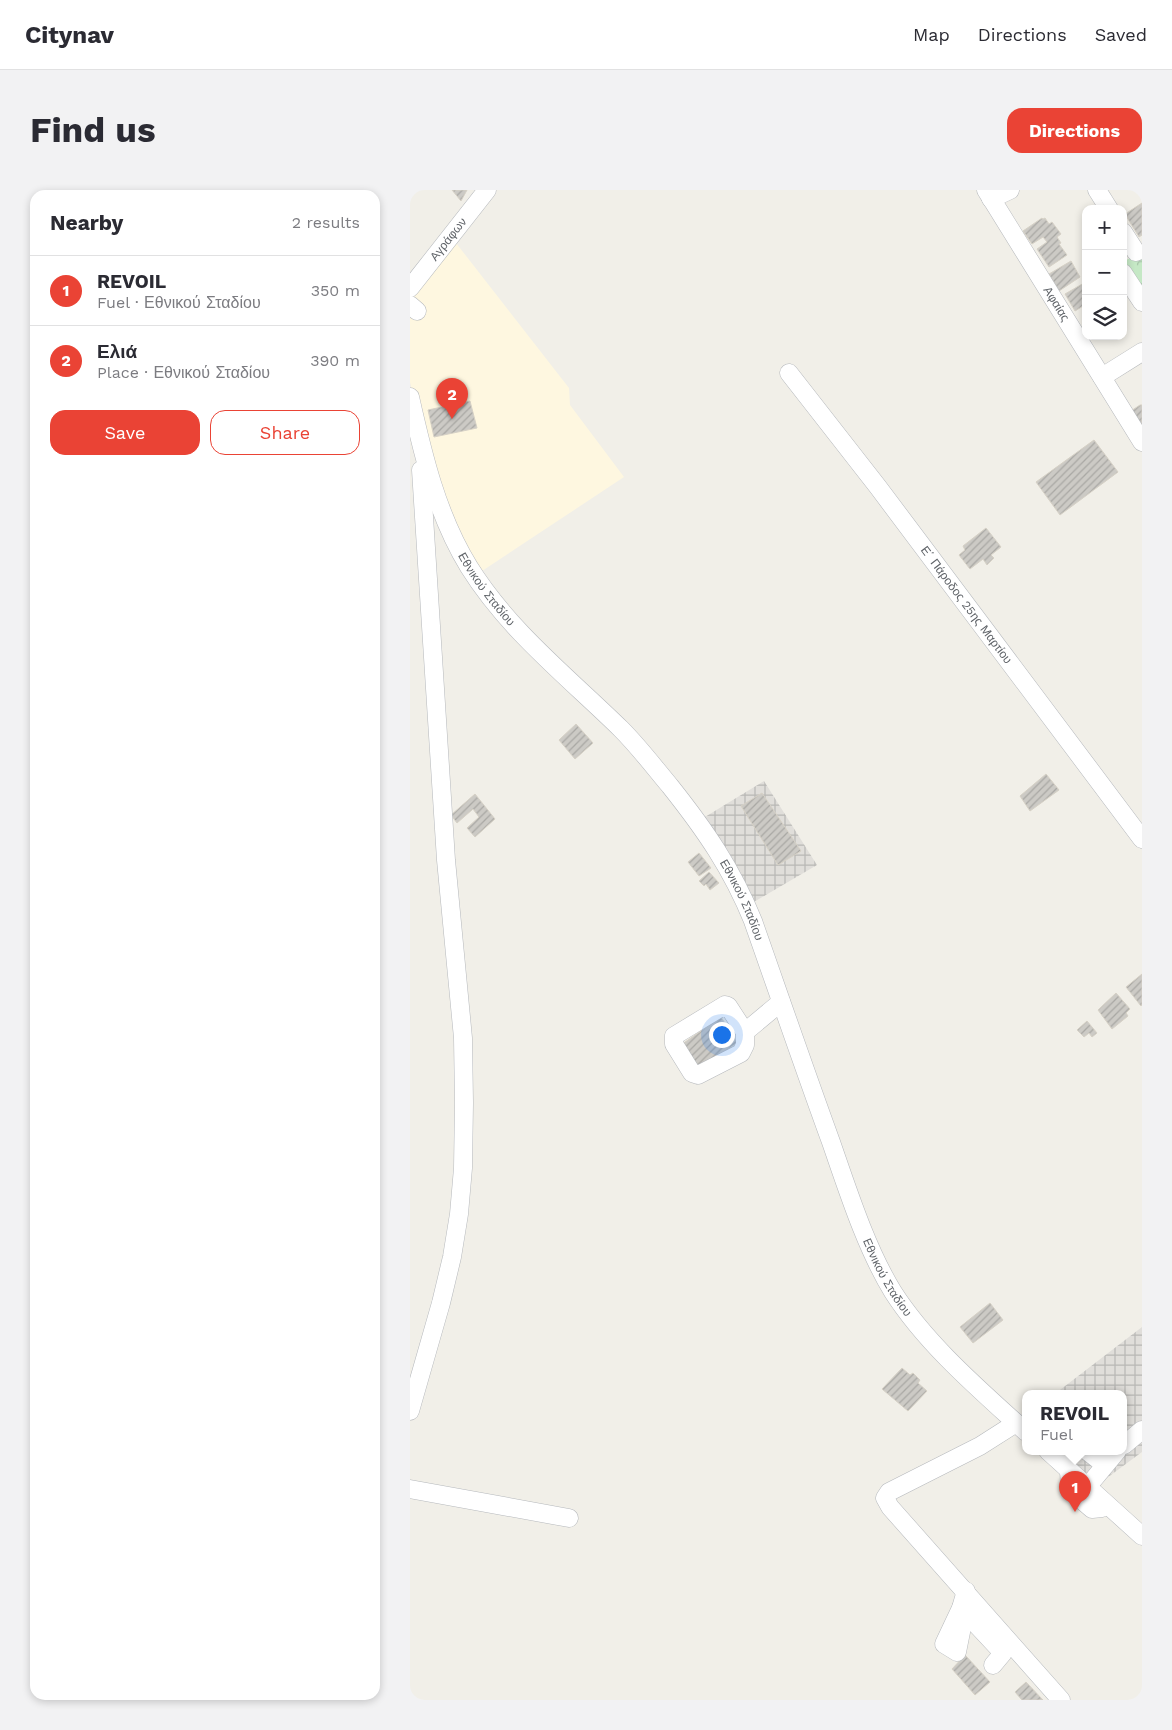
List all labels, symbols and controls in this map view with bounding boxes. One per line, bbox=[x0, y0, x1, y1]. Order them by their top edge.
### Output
text: Citynav bbox=[25, 21, 114, 49]
text: Map bbox=[913, 24, 950, 45]
text: Directions bbox=[978, 24, 1067, 45]
text: Saved bbox=[1095, 24, 1147, 45]
button: Directions bbox=[1007, 108, 1142, 153]
text: Find us bbox=[30, 109, 156, 151]
map controls bbox=[1082, 205, 1127, 340]
button: + bbox=[1082, 205, 1127, 250]
text: Nearby bbox=[50, 210, 123, 235]
text: 2 results bbox=[292, 213, 360, 232]
street label: Αγράφων bbox=[427, 215, 469, 264]
button: − bbox=[1082, 250, 1127, 295]
text: REVOIL bbox=[97, 270, 166, 293]
text: 1 bbox=[63, 281, 69, 300]
text: 350 m bbox=[311, 281, 360, 300]
street label: Αφαίας bbox=[1041, 284, 1073, 324]
text: Fuel · Εθνικού Σταδίου bbox=[97, 293, 261, 312]
button: layers bbox=[1082, 295, 1127, 340]
text: Ελιά bbox=[97, 340, 137, 363]
text: 2 bbox=[61, 351, 71, 370]
text: 390 m bbox=[310, 351, 360, 370]
text: Place · Εθνικού Σταδίου bbox=[97, 363, 270, 382]
pin: 2 bbox=[436, 378, 468, 419]
button: Save bbox=[50, 410, 200, 455]
button: Share bbox=[210, 410, 360, 455]
street label: Ε΄ Πάροδος 25ης Μαρτίου bbox=[918, 543, 1015, 666]
street label: Εθνικού Σταδίου bbox=[455, 550, 518, 629]
street label: Εθνικού Σταδίου bbox=[717, 857, 766, 942]
your location bbox=[709, 1022, 735, 1048]
street label: Εθνικού Σταδίου bbox=[860, 1236, 915, 1319]
popup bbox=[1022, 1390, 1127, 1455]
text: REVOIL bbox=[1040, 1402, 1109, 1425]
text: Fuel bbox=[1040, 1425, 1073, 1444]
pin: 1 bbox=[1059, 1471, 1091, 1512]

